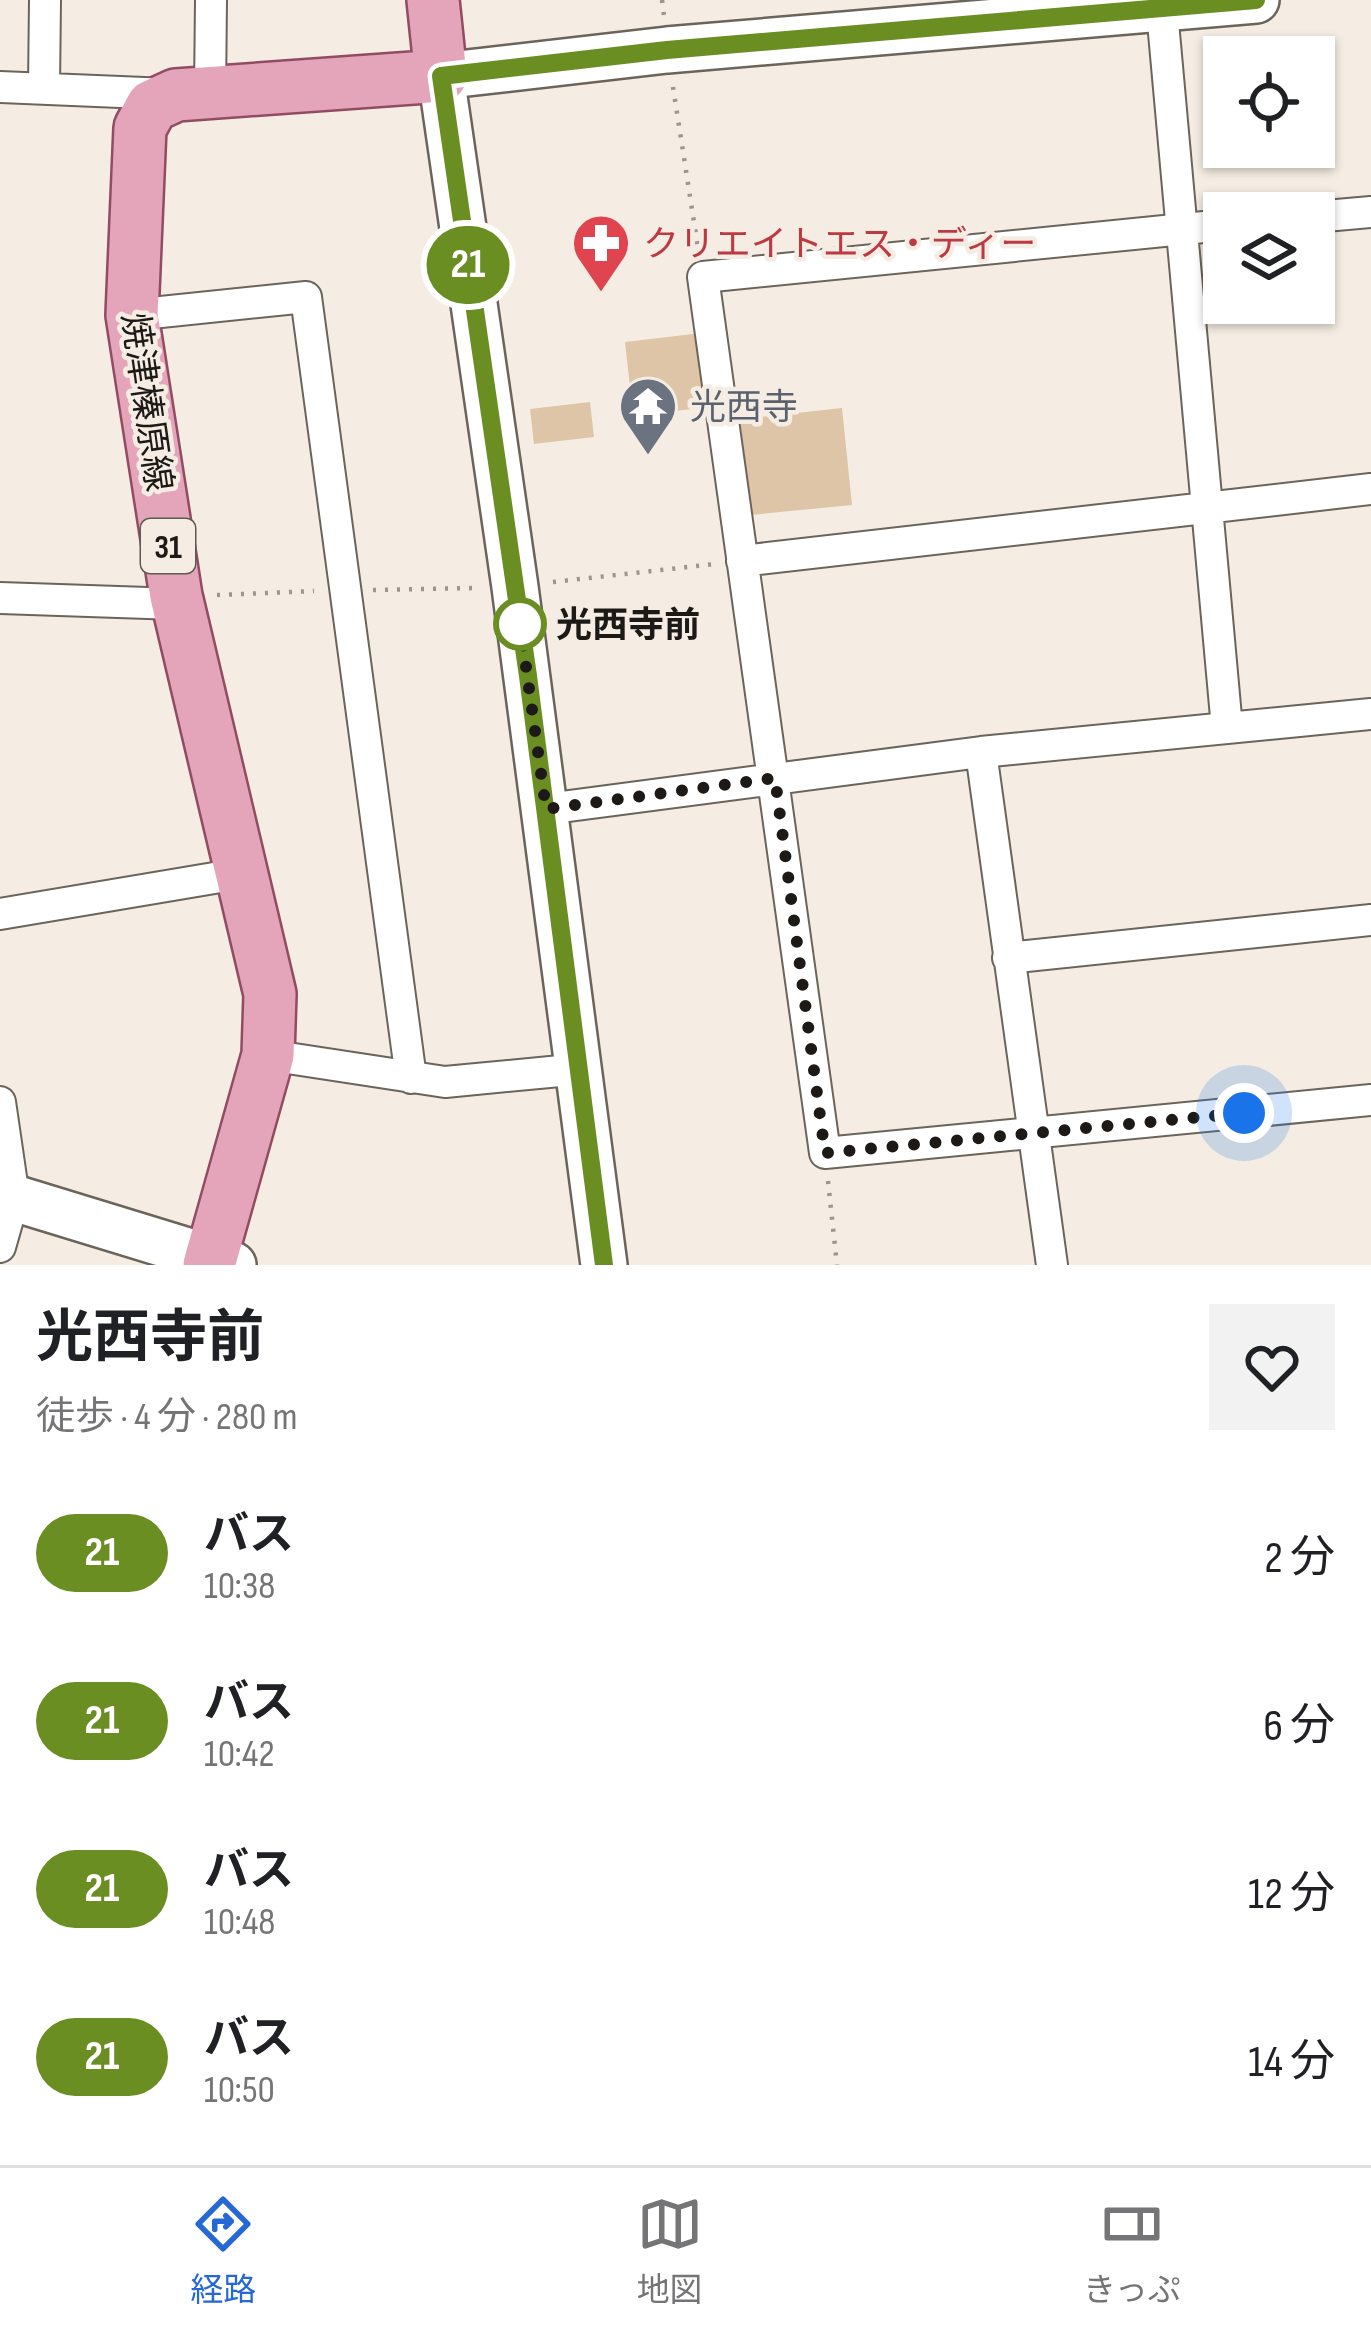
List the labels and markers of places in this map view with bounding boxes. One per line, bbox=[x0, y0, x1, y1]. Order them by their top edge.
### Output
pharmacy icon: クリエイトエス・ディー bbox=[570, 212, 632, 294]
place label: クリエイトエス・ディー bbox=[643, 224, 1036, 267]
temple icon: 光西寺 bbox=[617, 375, 679, 457]
place label: 光西寺 bbox=[690, 387, 798, 430]
marker: 光西寺前 bbox=[495, 599, 545, 649]
place label: 光西寺前 bbox=[556, 605, 700, 648]

